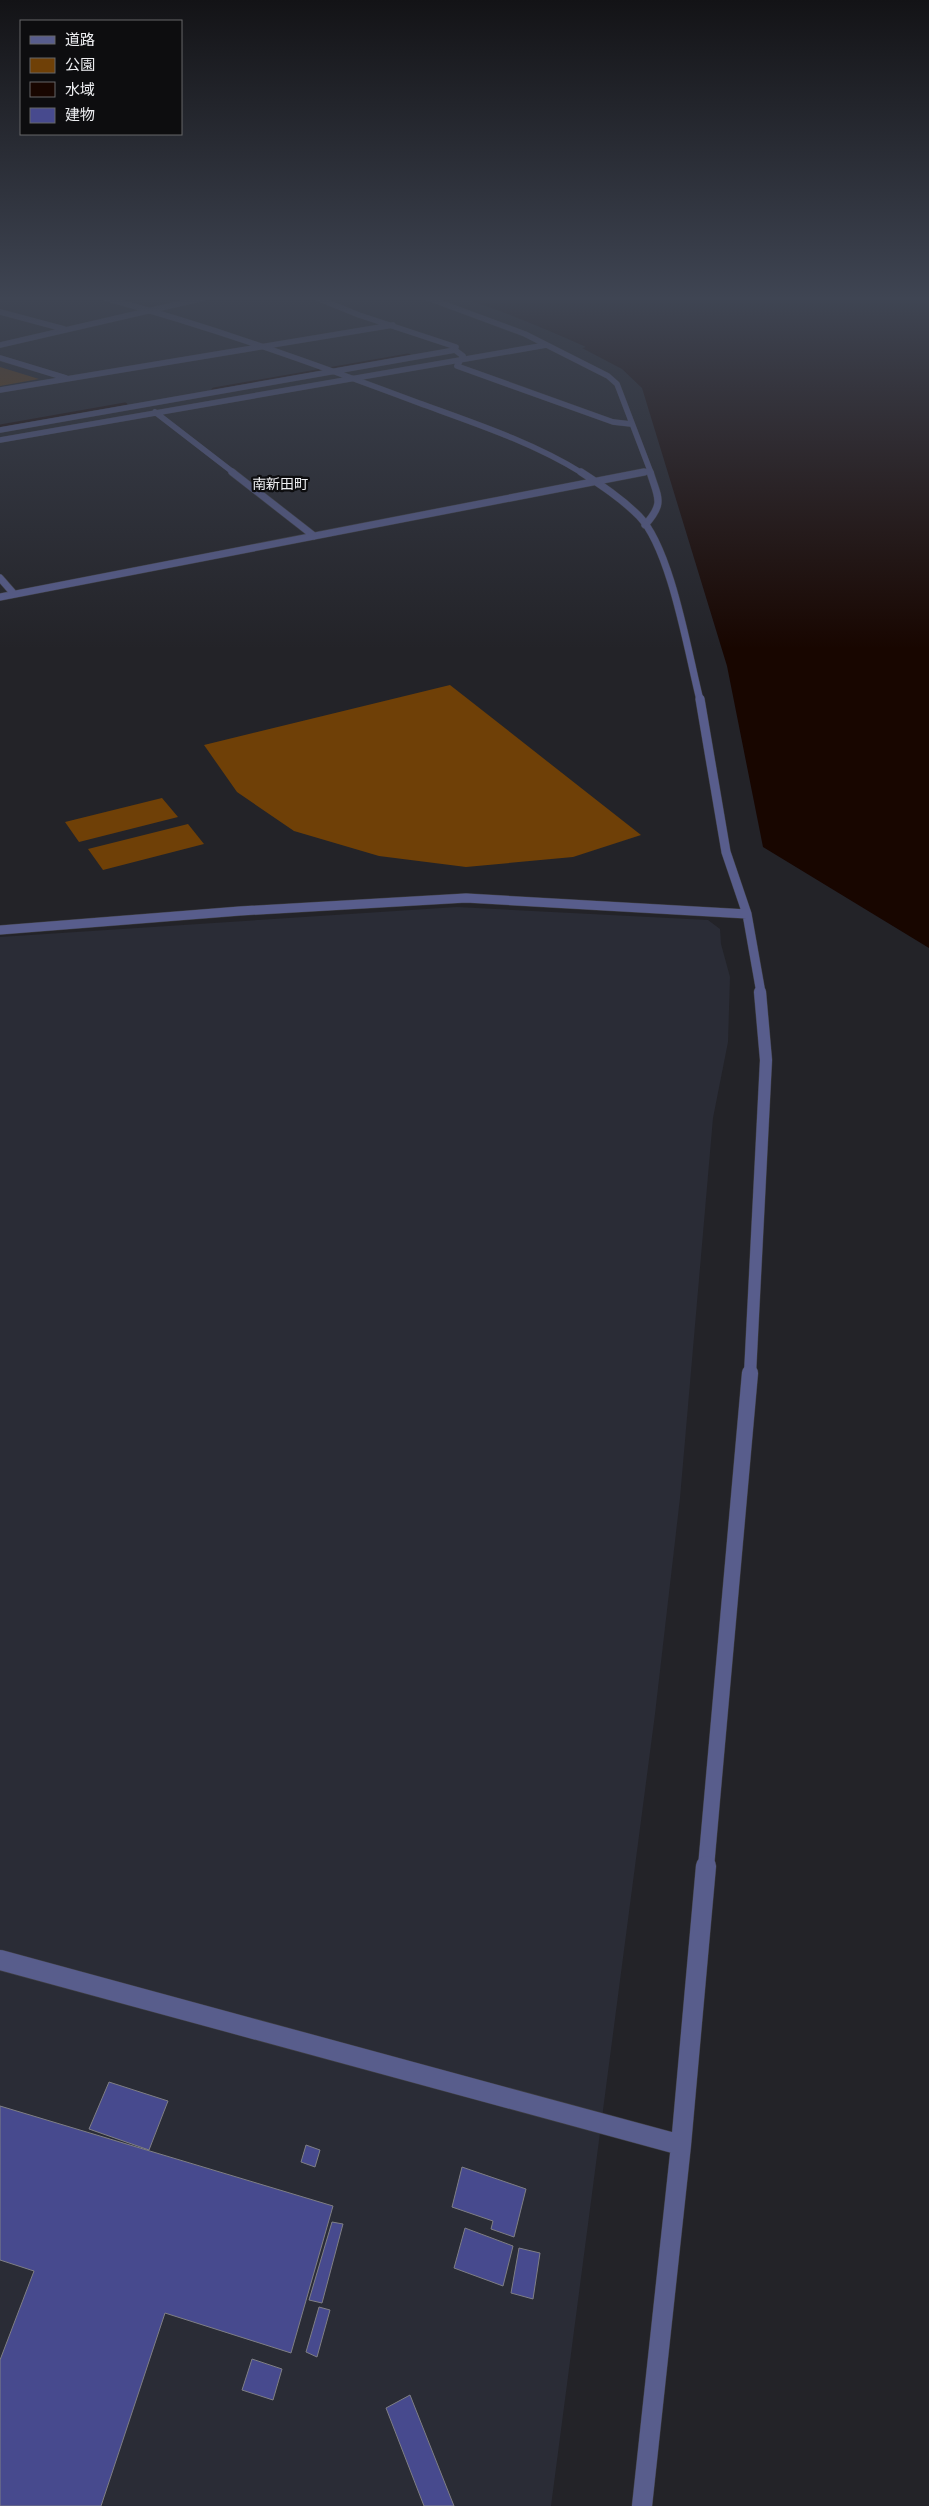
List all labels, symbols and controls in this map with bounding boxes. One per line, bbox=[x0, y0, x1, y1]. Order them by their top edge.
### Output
legend bbox=[20, 20, 182, 135]
text: 道路 bbox=[65, 31, 95, 48]
text: 公園 bbox=[65, 56, 95, 73]
text: 水域 bbox=[65, 81, 95, 98]
text: 建物 bbox=[65, 106, 95, 123]
district label: 南新田町 bbox=[252, 476, 308, 492]

